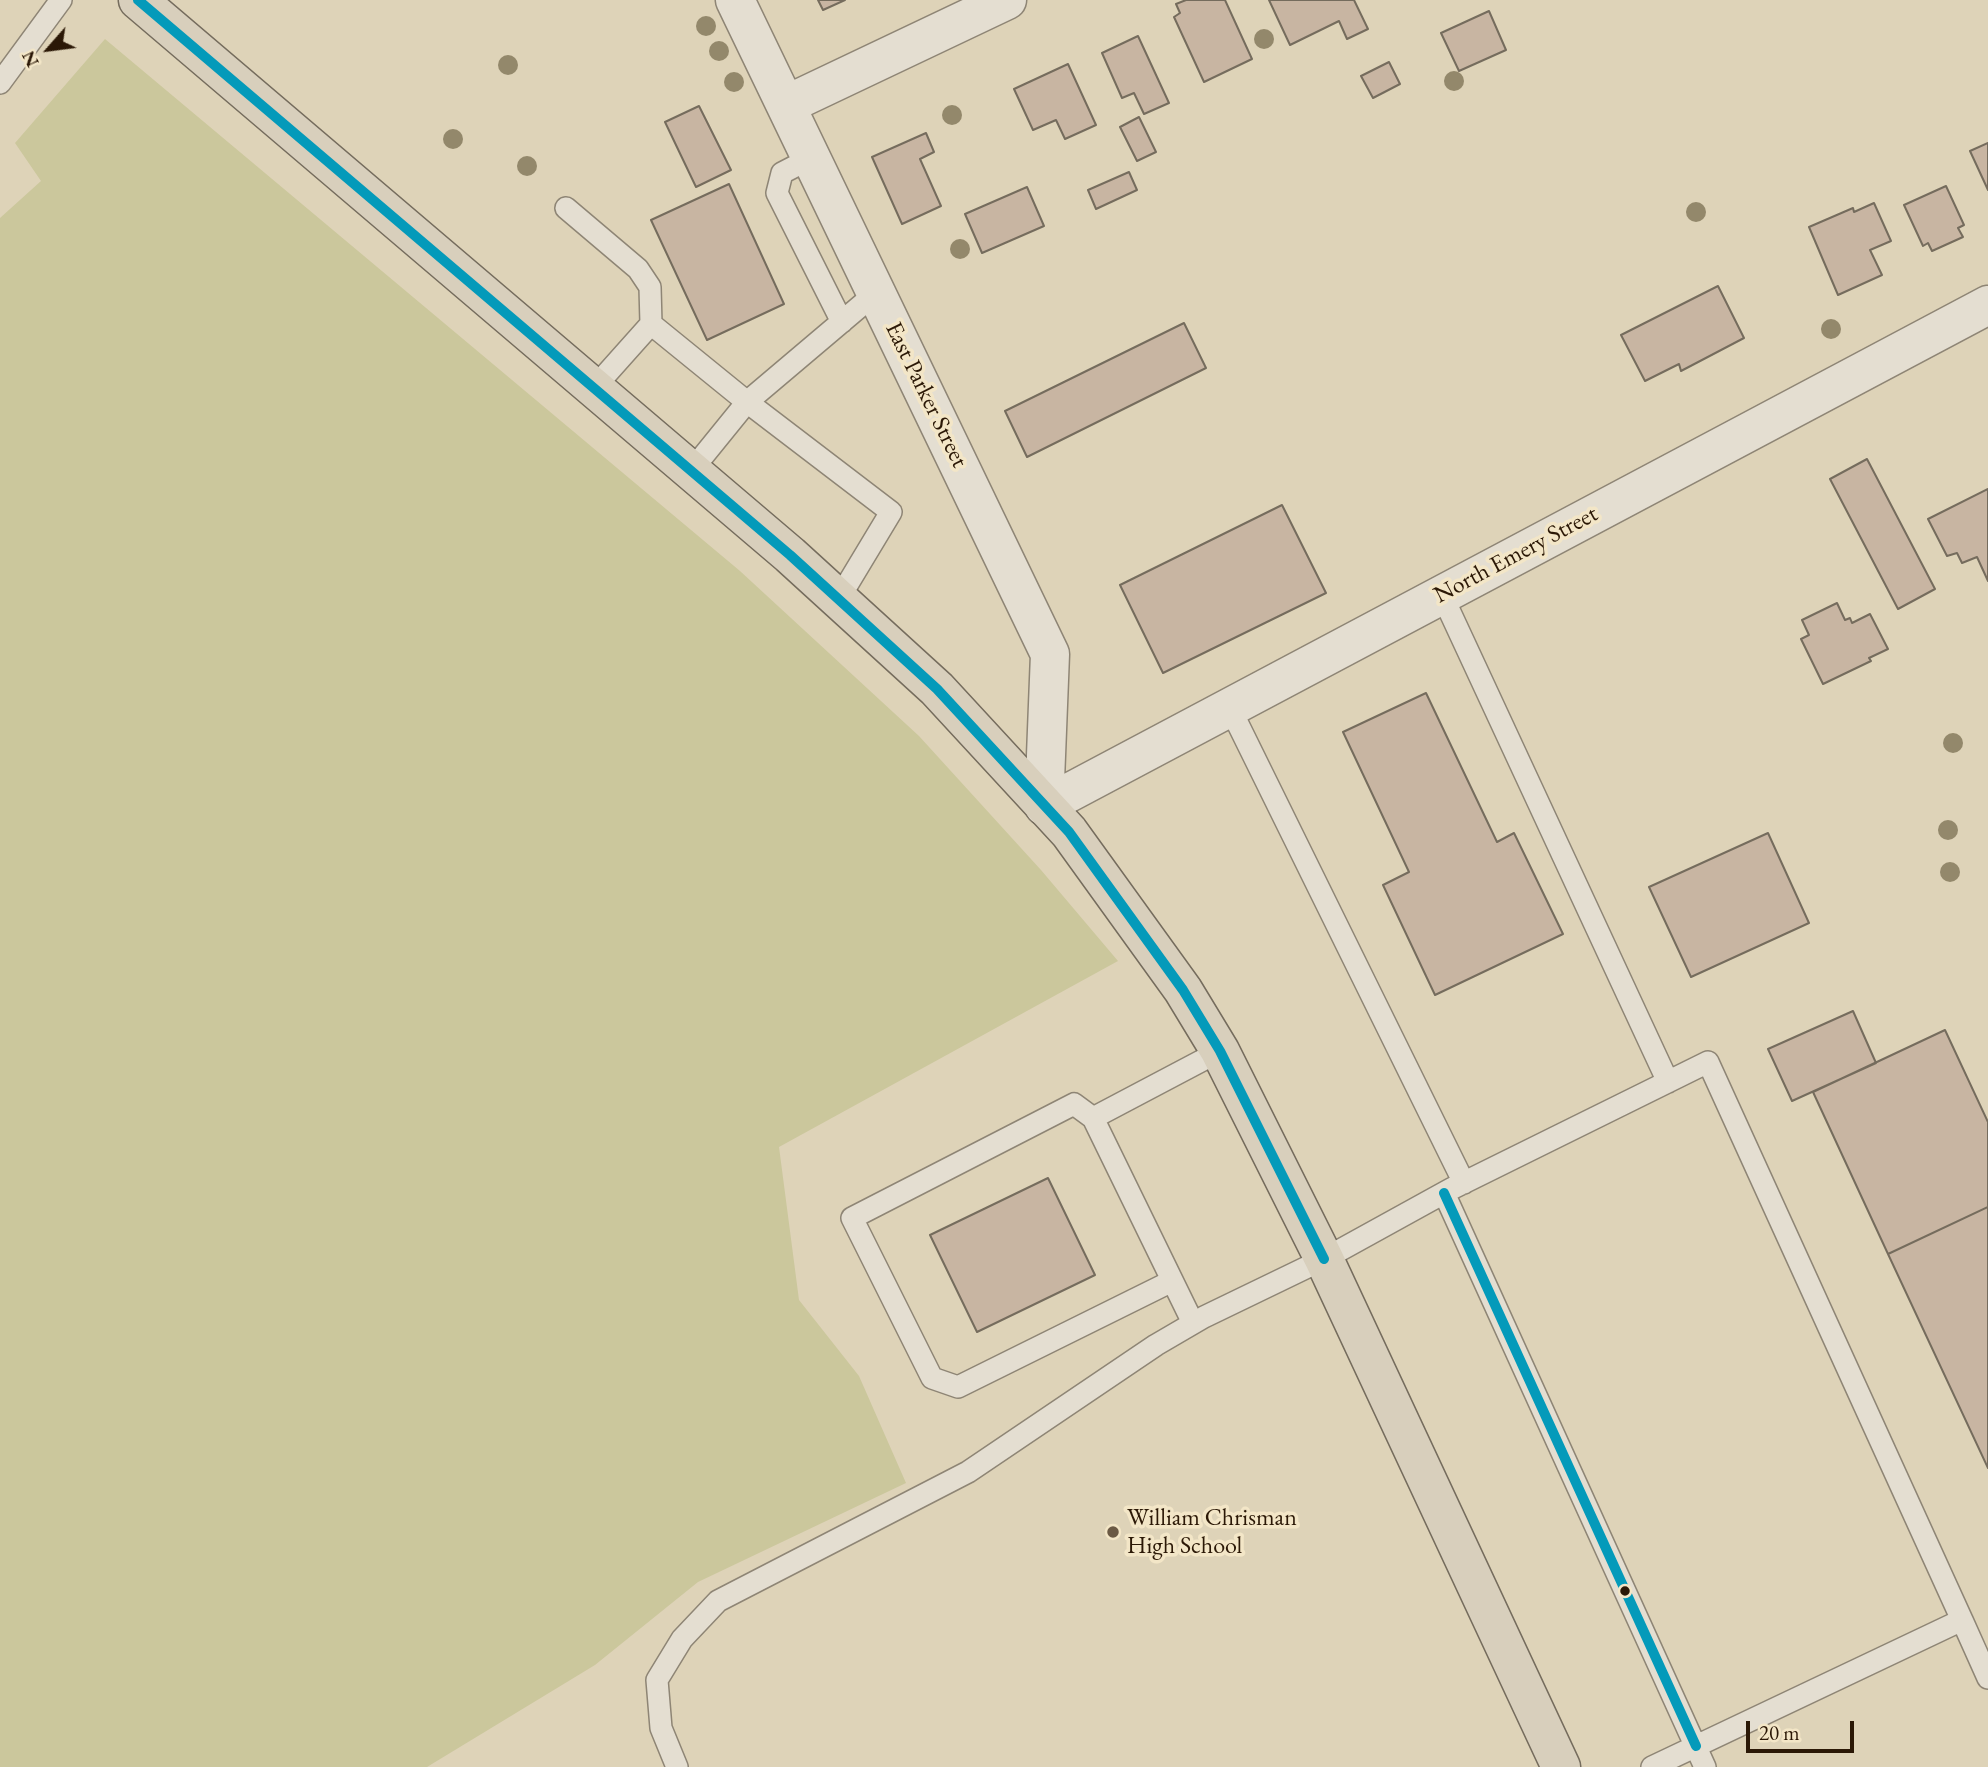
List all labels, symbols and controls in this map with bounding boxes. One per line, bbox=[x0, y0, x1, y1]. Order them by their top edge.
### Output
north arrow bbox=[14, 14, 84, 84]
text: N bbox=[15, 46, 45, 72]
street label: East Parker Street bbox=[878, 318, 974, 472]
street label: North Emery Street bbox=[1429, 500, 1603, 610]
place label: William Chrisman High School bbox=[1127, 1504, 1297, 1560]
marker: William Chrisman High School bbox=[1105, 1524, 1121, 1540]
unlabelled marker bbox=[1618, 1584, 1632, 1598]
scale bar bbox=[1750, 1708, 1858, 1752]
text: 20 m bbox=[1759, 1719, 1800, 1746]

